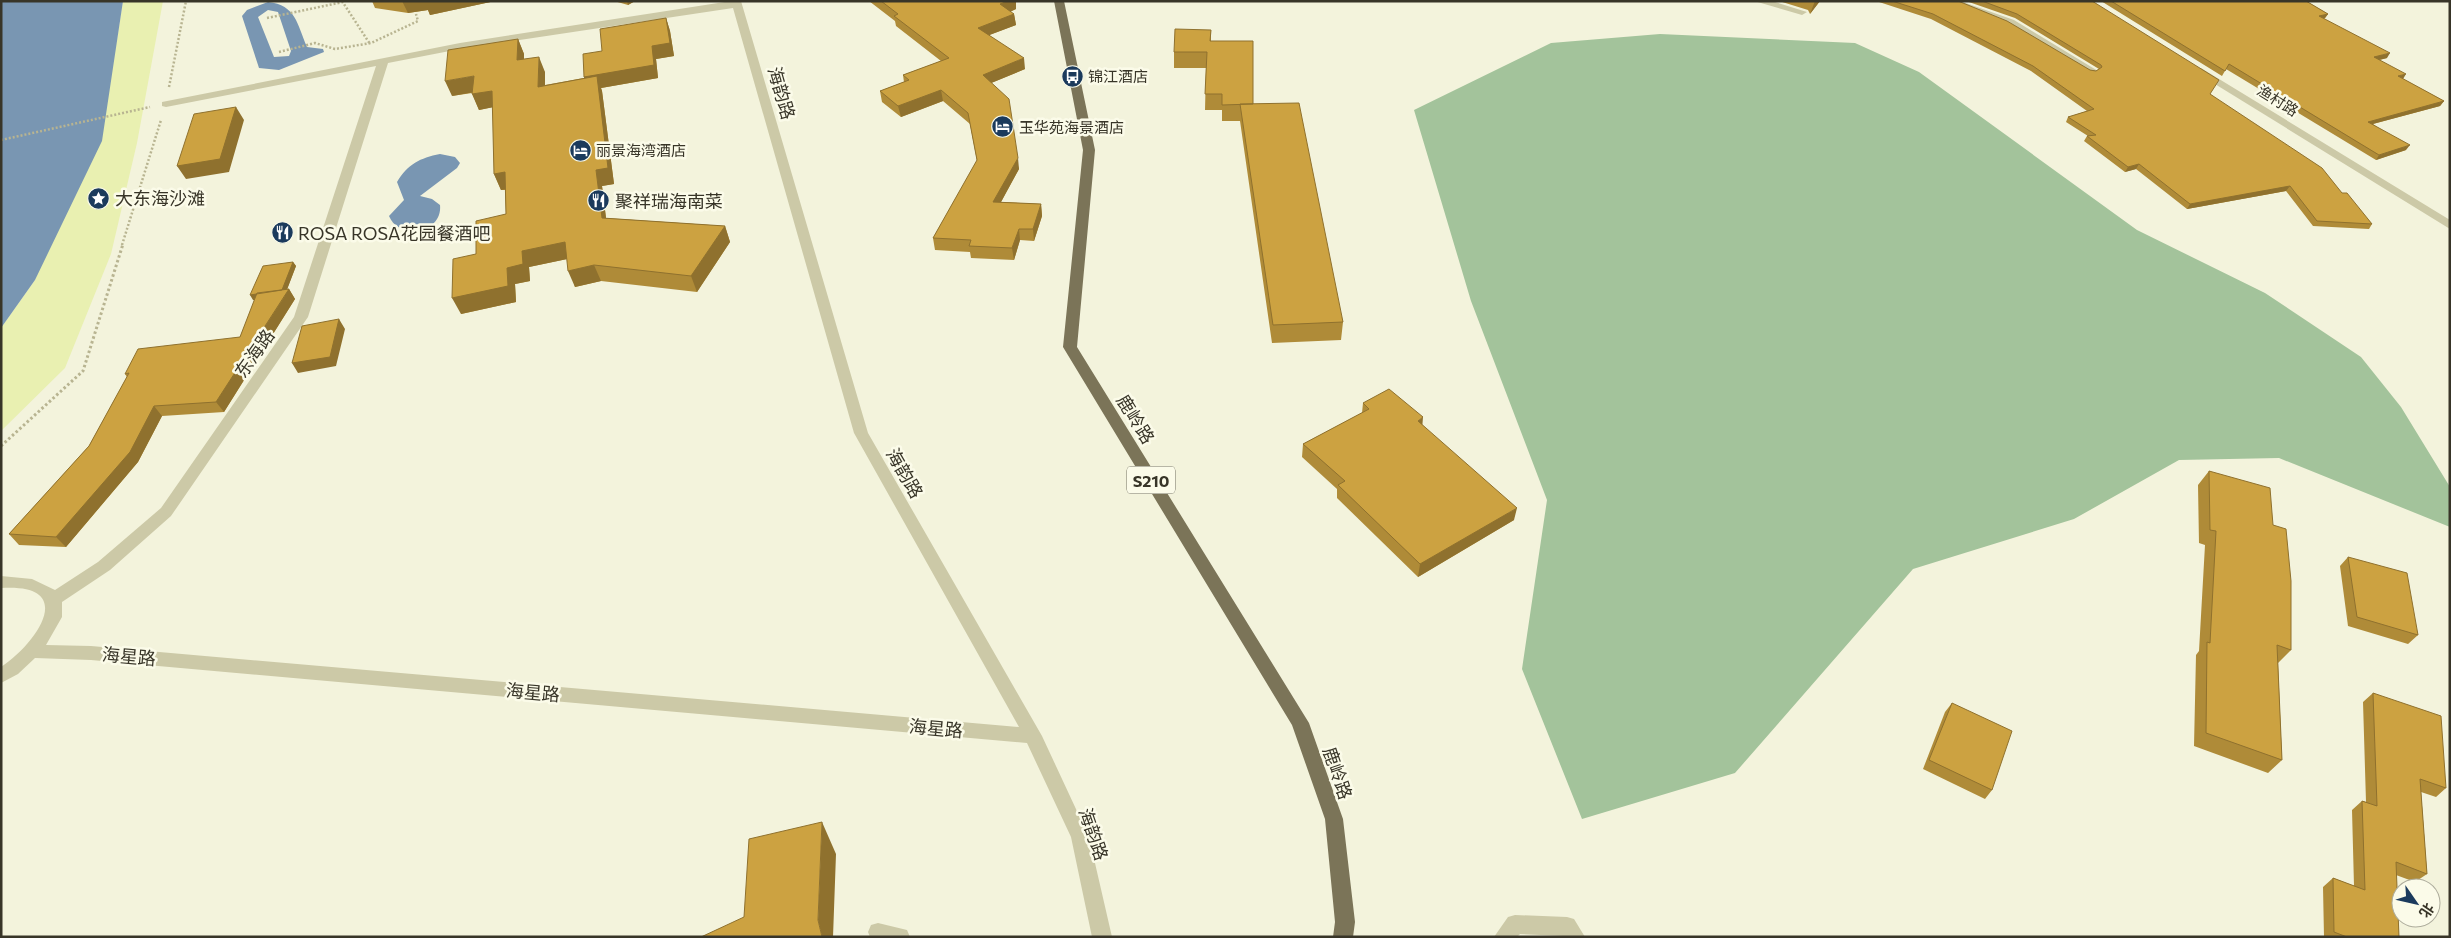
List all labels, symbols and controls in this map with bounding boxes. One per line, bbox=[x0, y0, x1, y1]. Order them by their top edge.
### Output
street label: 海韵路 bbox=[764, 64, 800, 122]
bus stop icon: 锦江酒店 bbox=[1060, 64, 1084, 88]
place label: 锦江酒店 bbox=[1088, 67, 1148, 85]
street label: 渔村路 bbox=[2254, 80, 2302, 120]
hotel icon: 玉华苑海景酒店 bbox=[991, 115, 1015, 139]
place label: 玉华苑海景酒店 bbox=[1019, 118, 1124, 136]
hotel icon: 丽景海湾酒店 bbox=[568, 138, 592, 162]
place label: 丽景海湾酒店 bbox=[596, 141, 686, 159]
place icon: 大东海沙滩 bbox=[87, 186, 111, 210]
place label: 大东海沙滩 bbox=[115, 187, 205, 209]
restaurant icon: 聚祥瑞海南菜 bbox=[587, 189, 611, 213]
place label: 聚祥瑞海南菜 bbox=[615, 190, 723, 212]
restaurant icon: ROSA ROSA花园餐酒吧 bbox=[270, 221, 294, 245]
place label: ROSA ROSA花园餐酒吧 bbox=[298, 222, 490, 244]
street label: 东海路 bbox=[230, 325, 278, 381]
street label: 鹿岭路 bbox=[1112, 390, 1160, 448]
street label: 海韵路 bbox=[882, 444, 928, 502]
road number: S210 bbox=[1127, 466, 1175, 494]
street label: 海星路 bbox=[101, 643, 157, 669]
street label: 海星路 bbox=[505, 679, 561, 705]
street label: 海星路 bbox=[908, 715, 964, 741]
street label: 鹿岭路 bbox=[1319, 744, 1357, 802]
street label: 海韵路 bbox=[1075, 805, 1113, 863]
north arrow bbox=[2391, 878, 2441, 928]
text: 北 bbox=[2416, 900, 2438, 921]

